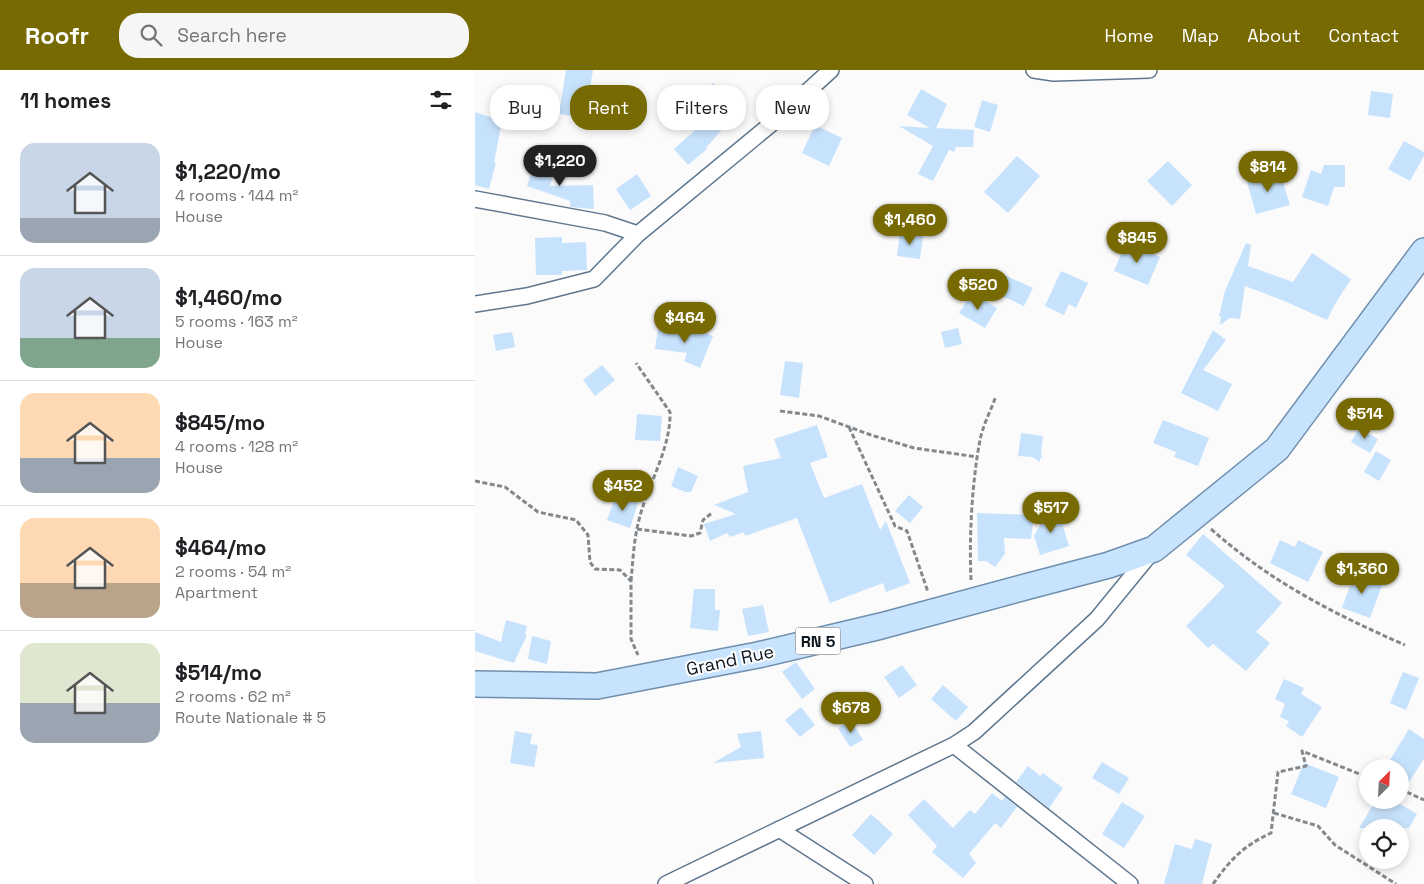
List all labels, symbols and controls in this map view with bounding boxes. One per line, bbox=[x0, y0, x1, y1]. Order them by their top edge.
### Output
search box bbox=[119, 13, 469, 58]
text: Roofr bbox=[25, 20, 89, 51]
icon: search bbox=[137, 21, 165, 49]
text: Search here bbox=[177, 23, 287, 48]
text: Home bbox=[1105, 24, 1154, 47]
text: Map bbox=[1182, 24, 1219, 47]
text: About bbox=[1247, 24, 1301, 47]
text: Contact bbox=[1329, 24, 1399, 47]
chip: Buy bbox=[490, 85, 560, 130]
chip: Rent bbox=[570, 85, 647, 130]
chip: Filters bbox=[657, 85, 746, 130]
chip: New bbox=[756, 85, 829, 130]
icon: filters bbox=[427, 86, 455, 114]
text: 11 homes bbox=[20, 87, 111, 114]
pin: $1,220 bbox=[519, 144, 601, 187]
text: $1,220 bbox=[534, 150, 586, 171]
pin: $814 bbox=[1238, 150, 1298, 193]
text: $814 bbox=[1250, 156, 1286, 177]
text: $1,220/mo bbox=[175, 158, 281, 185]
icon: home bbox=[60, 163, 120, 223]
text: 4 rooms · 144 m² bbox=[175, 185, 298, 206]
pin: $1,460 bbox=[869, 204, 951, 246]
text: House bbox=[175, 206, 223, 227]
text: $1,460 bbox=[884, 209, 936, 230]
pin: $845 bbox=[1107, 222, 1167, 264]
text: $845 bbox=[1117, 227, 1157, 248]
pin: $520 bbox=[948, 268, 1008, 311]
text: $520 bbox=[958, 274, 998, 295]
text: $1,460/mo bbox=[175, 284, 282, 311]
icon: home bbox=[60, 288, 120, 348]
pin: $464 bbox=[655, 302, 715, 344]
text: $464 bbox=[665, 307, 705, 328]
text: 5 rooms · 163 m² bbox=[175, 311, 298, 332]
text: House bbox=[175, 332, 223, 353]
pin: $514 bbox=[1335, 398, 1395, 440]
text: $514 bbox=[1347, 403, 1383, 424]
text: $845/mo bbox=[175, 409, 265, 436]
icon: home bbox=[60, 413, 120, 473]
text: 4 rooms · 128 m² bbox=[175, 436, 298, 457]
text: House bbox=[175, 457, 223, 478]
pin: $452 bbox=[593, 470, 653, 512]
text: $452 bbox=[604, 475, 642, 496]
pin: $517 bbox=[1021, 492, 1081, 534]
text: $517 bbox=[1033, 497, 1069, 518]
text: $464/mo bbox=[175, 534, 266, 561]
icon: home bbox=[60, 538, 120, 598]
pin: $1,360 bbox=[1321, 552, 1403, 595]
text: $1,360 bbox=[1336, 558, 1388, 579]
text: 2 rooms · 54 m² bbox=[175, 561, 291, 582]
text: Apartment bbox=[175, 582, 258, 603]
road number: RN 5 bbox=[795, 628, 841, 654]
street label: Grand Rue bbox=[684, 639, 776, 681]
text: $514/mo bbox=[175, 659, 262, 686]
icon: home bbox=[60, 663, 120, 723]
text: 2 rooms · 62 m² bbox=[175, 686, 291, 707]
pin: $678 bbox=[821, 692, 881, 734]
text: $678 bbox=[832, 697, 870, 718]
text: Route Nationale # 5 bbox=[175, 707, 326, 728]
north arrow bbox=[1359, 759, 1409, 809]
map controls bbox=[1359, 759, 1409, 869]
button: locate bbox=[1359, 819, 1409, 869]

